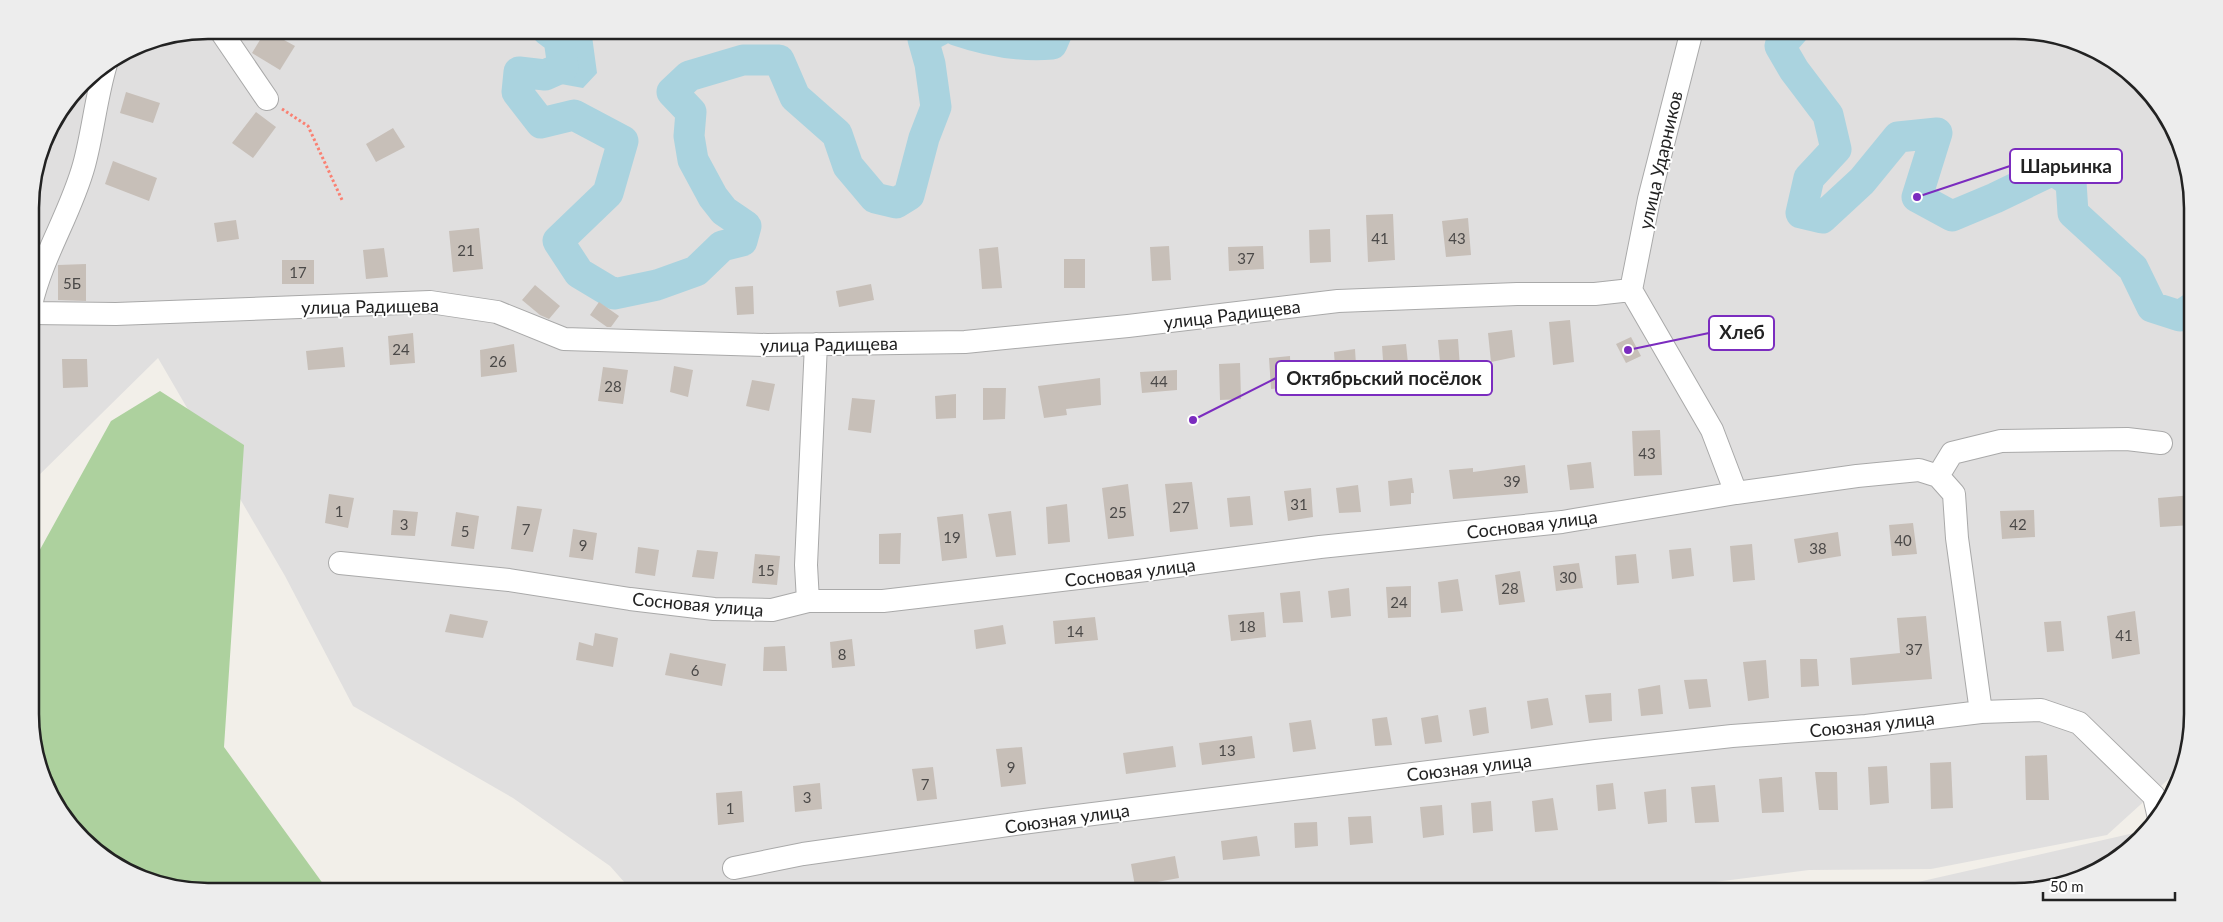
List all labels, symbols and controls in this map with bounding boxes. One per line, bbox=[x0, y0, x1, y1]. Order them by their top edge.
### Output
street label: улица Ударников bbox=[1633, 89, 1687, 231]
callout: Шарьинка bbox=[2010, 149, 2122, 183]
text: Шарьинка bbox=[2020, 154, 2112, 177]
house number: 41 bbox=[1371, 229, 1389, 247]
house number: 43 bbox=[1448, 229, 1466, 247]
house number: 21 bbox=[457, 241, 475, 259]
house number: 37 bbox=[1237, 249, 1255, 267]
house number: 17 bbox=[289, 263, 307, 281]
house number: 5Б bbox=[63, 274, 81, 292]
street label: улица Радищева bbox=[301, 294, 439, 318]
street label: улица Радищева bbox=[1162, 295, 1302, 333]
callout: Хлеб bbox=[1709, 316, 1774, 350]
text: Хлеб bbox=[1719, 320, 1765, 343]
street label: улица Радищева bbox=[760, 332, 898, 356]
house number: 24 bbox=[392, 340, 410, 358]
house number: 26 bbox=[489, 352, 507, 370]
callout: Октябрьский посёлок bbox=[1276, 361, 1492, 395]
text: Октябрьский посёлок bbox=[1286, 366, 1482, 389]
house number: 44 bbox=[1150, 372, 1168, 390]
house number: 28 bbox=[604, 377, 622, 395]
house number: 43 bbox=[1638, 444, 1656, 462]
house number: 39 bbox=[1503, 472, 1521, 490]
house number: 31 bbox=[1290, 495, 1308, 513]
house number: 27 bbox=[1172, 498, 1190, 516]
house number: 1 bbox=[335, 502, 343, 520]
house number: 25 bbox=[1109, 503, 1127, 521]
street label: Сосновая улица bbox=[1465, 505, 1599, 543]
house number: 3 bbox=[400, 515, 408, 533]
house number: 42 bbox=[2009, 515, 2027, 533]
house number: 7 bbox=[522, 520, 531, 538]
house number: 5 bbox=[461, 522, 469, 540]
house number: 19 bbox=[943, 528, 961, 546]
house number: 40 bbox=[1894, 531, 1912, 549]
house number: 9 bbox=[579, 536, 587, 554]
house number: 38 bbox=[1809, 539, 1827, 557]
street label: Сосновая улица bbox=[1063, 553, 1197, 591]
house number: 15 bbox=[757, 561, 775, 579]
house number: 30 bbox=[1559, 568, 1577, 586]
house number: 28 bbox=[1501, 579, 1519, 597]
street label: Сосновая улица bbox=[632, 587, 764, 621]
house number: 24 bbox=[1390, 593, 1408, 611]
house number: 18 bbox=[1238, 617, 1256, 635]
house number: 14 bbox=[1066, 622, 1084, 640]
house number: 41 bbox=[2115, 626, 2133, 644]
house number: 37 bbox=[1905, 640, 1923, 658]
house number: 8 bbox=[838, 645, 846, 663]
house number: 6 bbox=[691, 661, 700, 679]
street label: Союзная улица bbox=[1808, 706, 1936, 742]
house number: 13 bbox=[1218, 741, 1236, 759]
street label: Союзная улица bbox=[1405, 748, 1533, 786]
house number: 9 bbox=[1007, 758, 1015, 776]
house number: 7 bbox=[921, 775, 930, 793]
house number: 3 bbox=[803, 788, 811, 806]
street label: Союзная улица bbox=[1003, 798, 1131, 838]
house number: 1 bbox=[726, 799, 734, 817]
scale bar bbox=[2043, 870, 2176, 902]
text: 50 m bbox=[2050, 877, 2084, 895]

